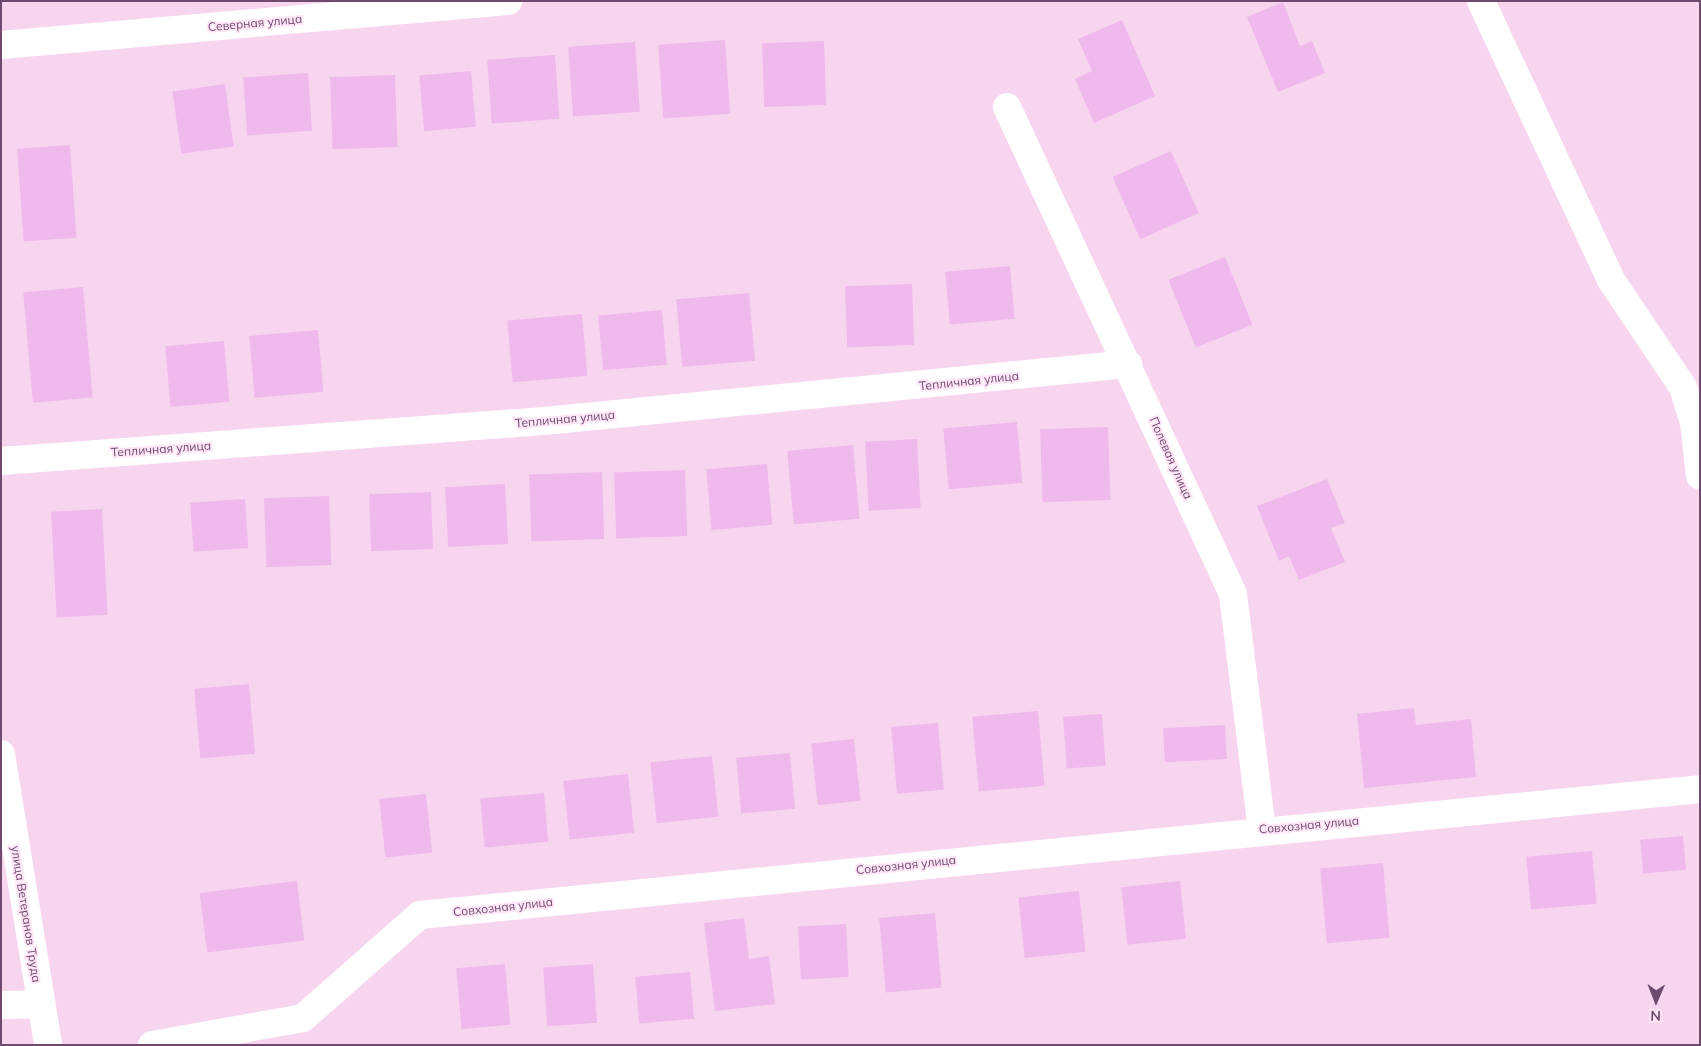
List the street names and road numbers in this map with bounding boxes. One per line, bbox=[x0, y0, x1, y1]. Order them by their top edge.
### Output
street label: Северная улица bbox=[207, 12, 303, 34]
street label: Тепличная улица bbox=[918, 369, 1020, 393]
street label: Тепличная улица bbox=[514, 407, 616, 431]
street label: Полевая улица bbox=[1146, 415, 1196, 501]
street label: Тепличная улица bbox=[110, 438, 212, 460]
street label: Совхозная улица bbox=[1258, 813, 1360, 837]
street label: улица Ветеранов Труда bbox=[8, 845, 44, 983]
street label: Совхозная улица bbox=[855, 853, 957, 877]
street label: Совхозная улица bbox=[452, 895, 554, 919]

